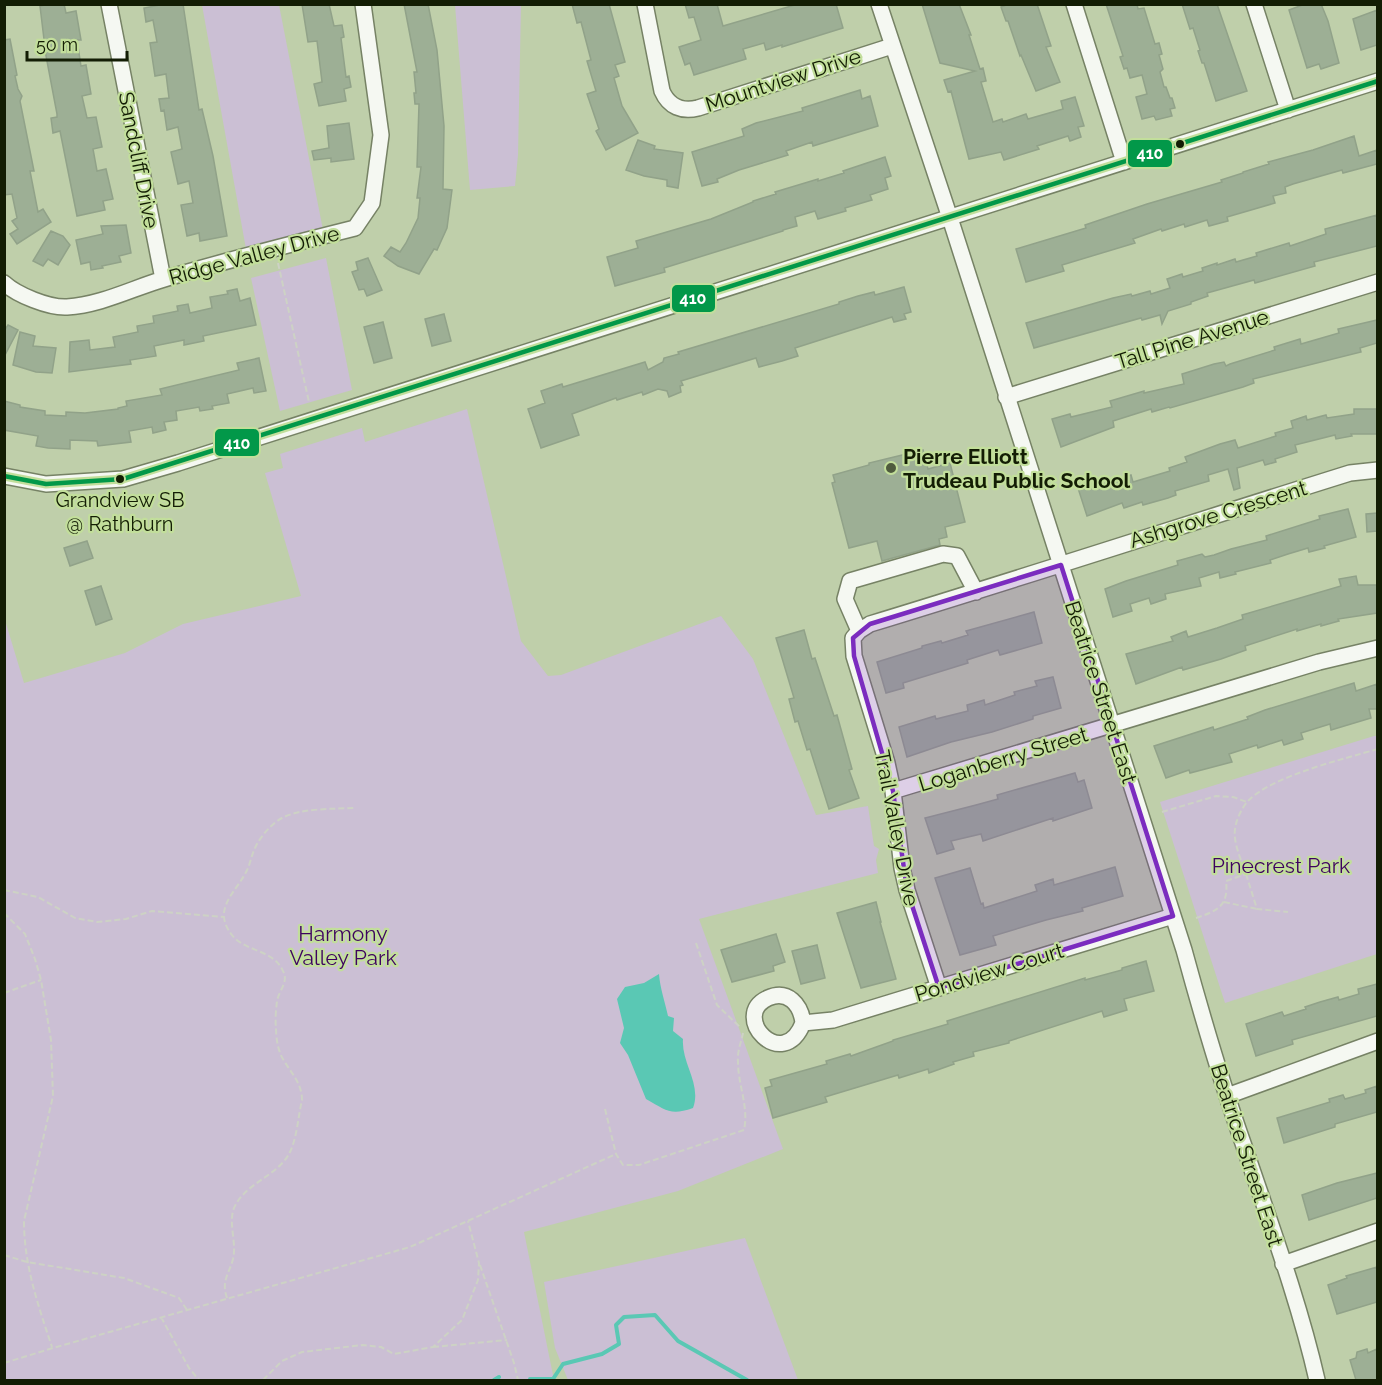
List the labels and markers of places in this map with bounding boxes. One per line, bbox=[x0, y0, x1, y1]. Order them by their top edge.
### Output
unlabelled marker bbox=[1174, 138, 1186, 150]
place label: Pierre Elliott Trudeau Public School bbox=[903, 444, 1130, 493]
marker: Pierre Elliott Trudeau Public School bbox=[884, 461, 898, 475]
marker: Grandview SB @ Rathburn bbox=[114, 473, 126, 485]
place label: Grandview SB @ Rathburn bbox=[55, 488, 185, 536]

